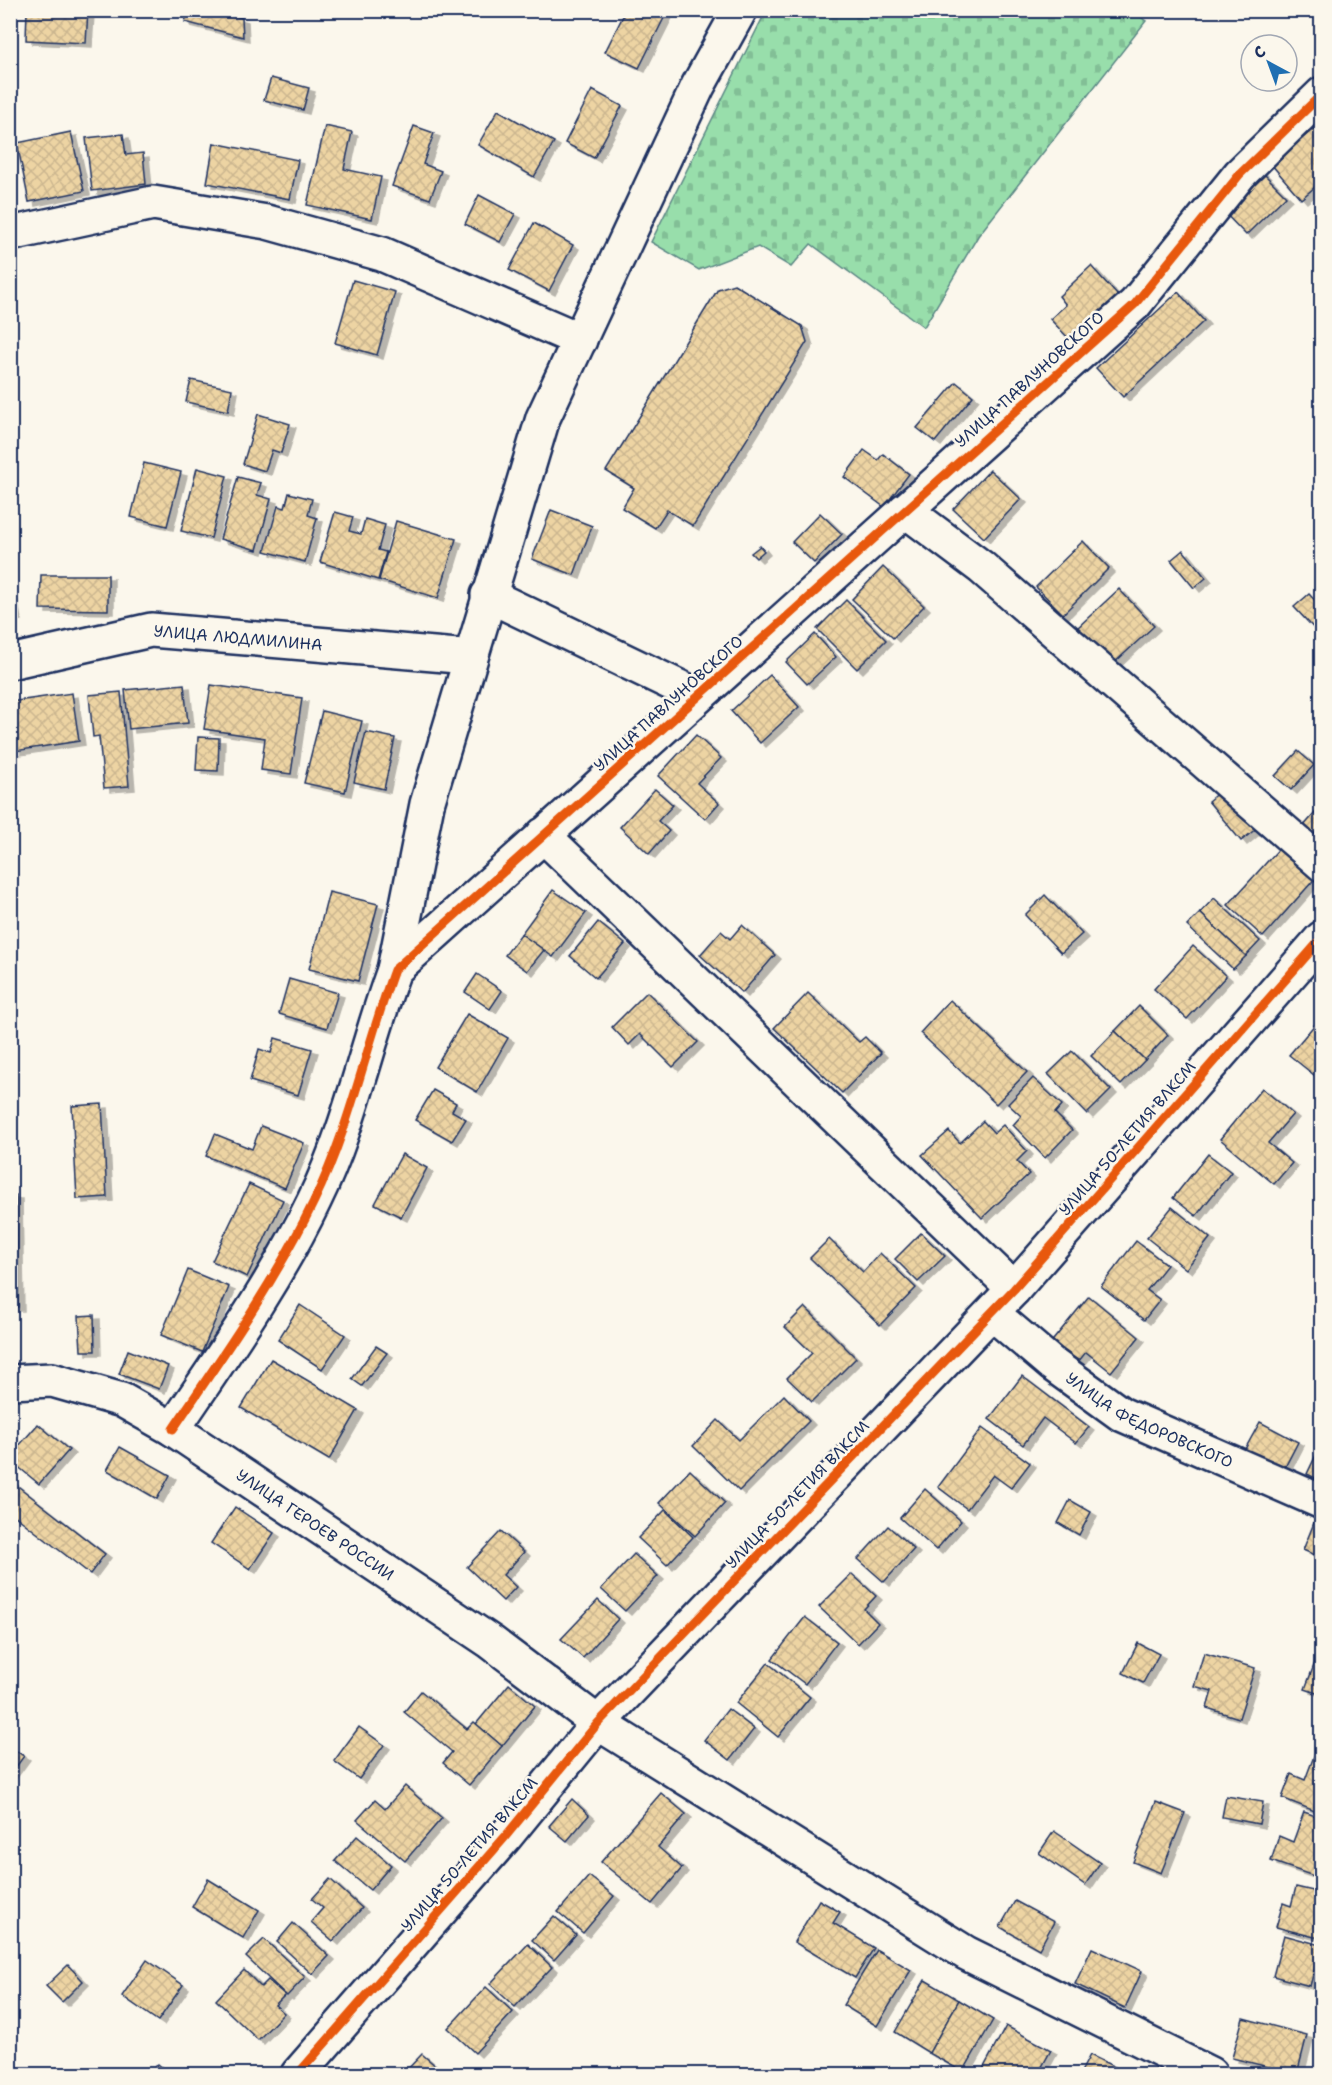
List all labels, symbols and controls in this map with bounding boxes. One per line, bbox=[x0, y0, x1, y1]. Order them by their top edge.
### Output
north arrow bbox=[1239, 33, 1299, 93]
text: С bbox=[1249, 41, 1270, 63]
street label: УЛИЦА ПАВЛУНОВСКОГО bbox=[950, 307, 1108, 452]
street label: УЛИЦА ЛЮДМИЛИНА bbox=[153, 620, 323, 656]
street label: УЛИЦА ПАВЛУНОВСКОГО bbox=[589, 631, 747, 776]
street label: УЛИЦА 50-ЛЕТИЯ ВЛКСМ bbox=[1054, 1057, 1200, 1220]
street label: УЛИЦА ФЕДОРОВСКОГО bbox=[1062, 1368, 1236, 1473]
street label: УЛИЦА 50-ЛЕТИЯ ВЛКСМ bbox=[721, 1416, 874, 1573]
street label: УЛИЦА ГЕРОЕВ РОССИИ bbox=[232, 1464, 398, 1585]
street label: УЛИЦА 50-ЛЕТИЯ ВЛКСМ bbox=[396, 1773, 542, 1936]

